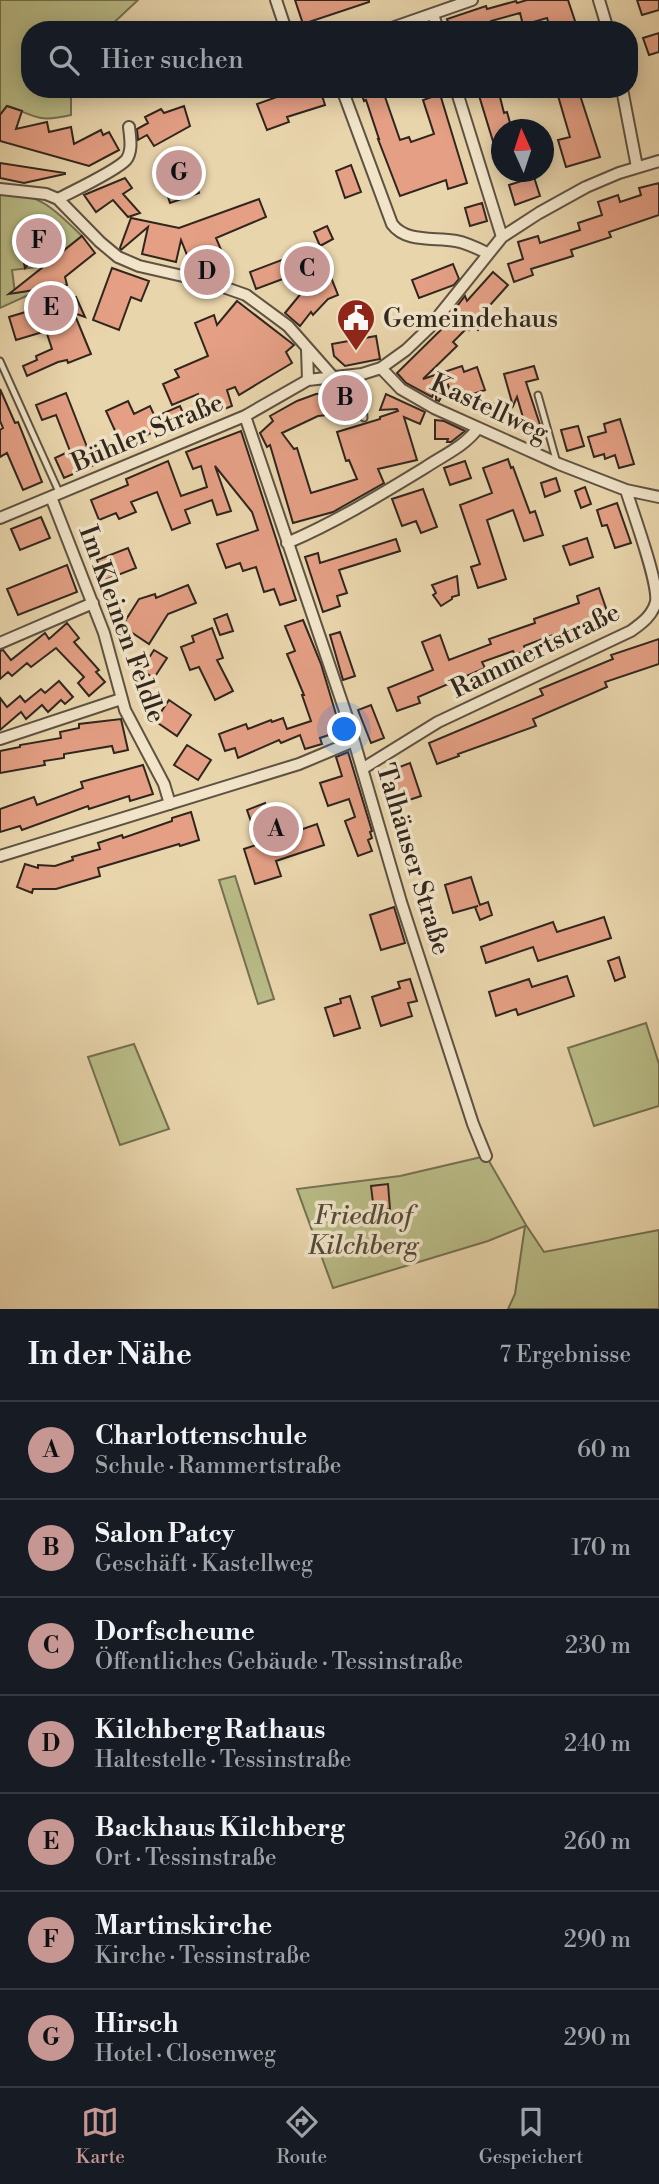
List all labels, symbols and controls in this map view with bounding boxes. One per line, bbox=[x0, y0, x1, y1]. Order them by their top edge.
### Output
search box bbox=[21, 21, 638, 98]
icon: search bbox=[45, 41, 83, 79]
text: Hier suchen bbox=[101, 44, 243, 76]
north arrow bbox=[491, 119, 554, 182]
pin: G bbox=[156, 147, 202, 199]
pin: F bbox=[16, 215, 62, 267]
pin: C bbox=[284, 243, 330, 295]
pin: D bbox=[184, 246, 230, 298]
pin: E bbox=[28, 282, 74, 334]
public building icon: Gemeindehaus bbox=[335, 297, 377, 352]
place label: Gemeindehaus bbox=[383, 303, 558, 335]
street label: Kastellweg bbox=[425, 367, 554, 449]
pin: B bbox=[322, 372, 368, 424]
street label: Bühler Straße bbox=[66, 387, 228, 480]
street label: Im Kleinen Feldle bbox=[72, 521, 173, 727]
street label: Rammertstraße bbox=[446, 596, 625, 706]
your location bbox=[327, 712, 361, 746]
street label: Talhäuser Straße bbox=[369, 760, 457, 959]
pin: A bbox=[253, 803, 299, 855]
park label: Friedhof Kilchberg bbox=[307, 1200, 420, 1262]
text: In der Nähe bbox=[28, 1336, 192, 1374]
text: 7 Ergebnisse bbox=[500, 1341, 631, 1369]
text: Charlottenschule bbox=[95, 1420, 307, 1452]
text: A bbox=[43, 1436, 59, 1464]
text: 60 m bbox=[577, 1436, 631, 1464]
text: Schule · Rammertstraße bbox=[95, 1452, 341, 1480]
text: Salon Patcy bbox=[95, 1518, 235, 1550]
text: B bbox=[42, 1534, 60, 1562]
text: 170 m bbox=[571, 1534, 631, 1562]
text: Geschäft · Kastellweg bbox=[95, 1550, 313, 1578]
text: Dorfscheune bbox=[95, 1616, 255, 1648]
text: C bbox=[43, 1632, 59, 1660]
text: 230 m bbox=[565, 1632, 631, 1660]
text: Öffentliches Gebäude · Tessinstraße bbox=[95, 1648, 463, 1676]
text: Kilchberg Rathaus bbox=[95, 1714, 326, 1746]
text: D bbox=[42, 1730, 60, 1758]
text: 240 m bbox=[564, 1730, 631, 1758]
text: Haltestelle · Tessinstraße bbox=[95, 1746, 351, 1774]
text: Backhaus Kilchberg bbox=[95, 1812, 345, 1844]
text: E bbox=[43, 1828, 59, 1856]
text: 260 m bbox=[564, 1828, 631, 1856]
text: Ort · Tessinstraße bbox=[95, 1844, 277, 1872]
text: Martinskirche bbox=[95, 1910, 272, 1942]
text: F bbox=[43, 1926, 59, 1954]
text: 290 m bbox=[564, 1926, 631, 1954]
text: Kirche · Tessinstraße bbox=[95, 1942, 311, 1970]
text: Hirsch bbox=[95, 2008, 179, 2040]
text: G bbox=[42, 2024, 60, 2052]
text: 290 m bbox=[564, 2024, 631, 2052]
text: Hotel · Closenweg bbox=[95, 2040, 276, 2068]
tab: Karte bbox=[76, 2103, 125, 2169]
tab: Route bbox=[276, 2103, 327, 2169]
tab: Gespeichert bbox=[479, 2103, 583, 2169]

